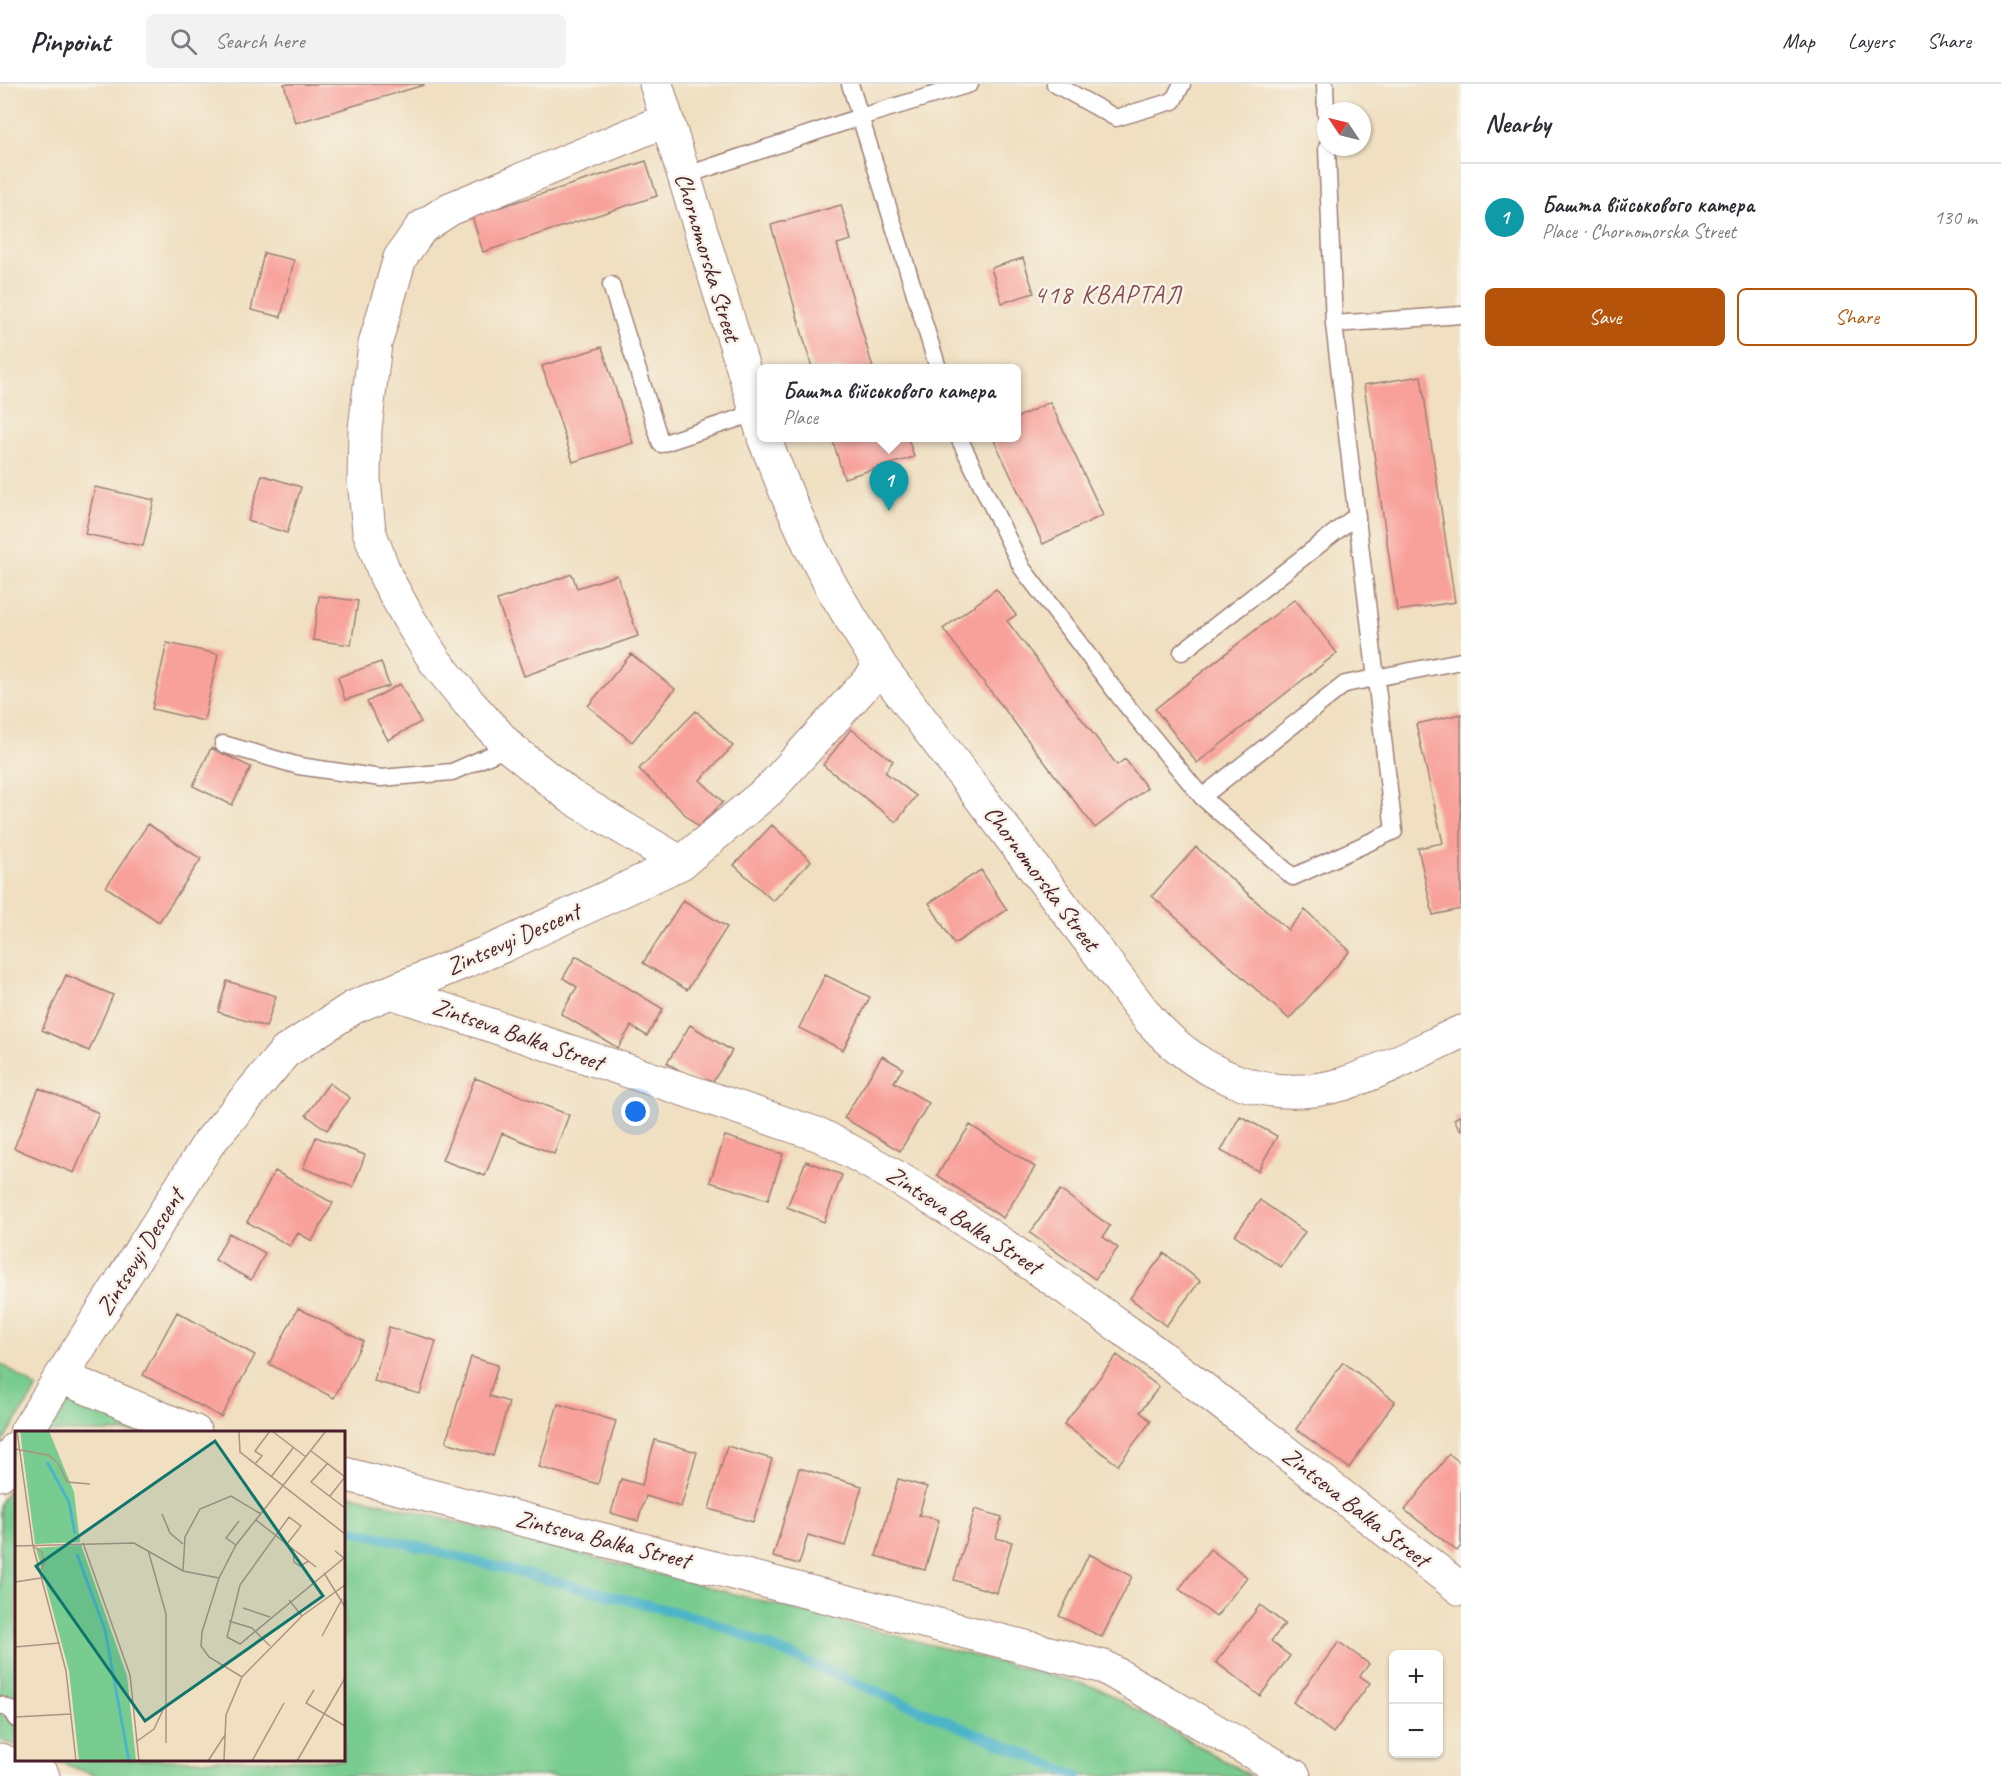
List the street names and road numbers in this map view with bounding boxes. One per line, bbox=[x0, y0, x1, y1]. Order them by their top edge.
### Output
street label: Chornomorska Street bbox=[668, 169, 748, 347]
street label: Chornomorska Street bbox=[978, 799, 1108, 958]
street label: Zintsevyi Descent bbox=[441, 895, 587, 982]
street label: Zintseva Balka Street bbox=[429, 991, 610, 1078]
street label: Zintseva Balka Street bbox=[881, 1159, 1050, 1283]
street label: Zintsevyi Descent bbox=[89, 1181, 192, 1321]
street label: Zintseva Balka Street bbox=[1276, 1440, 1438, 1576]
street label: Zintseva Balka Street bbox=[513, 1503, 696, 1576]

